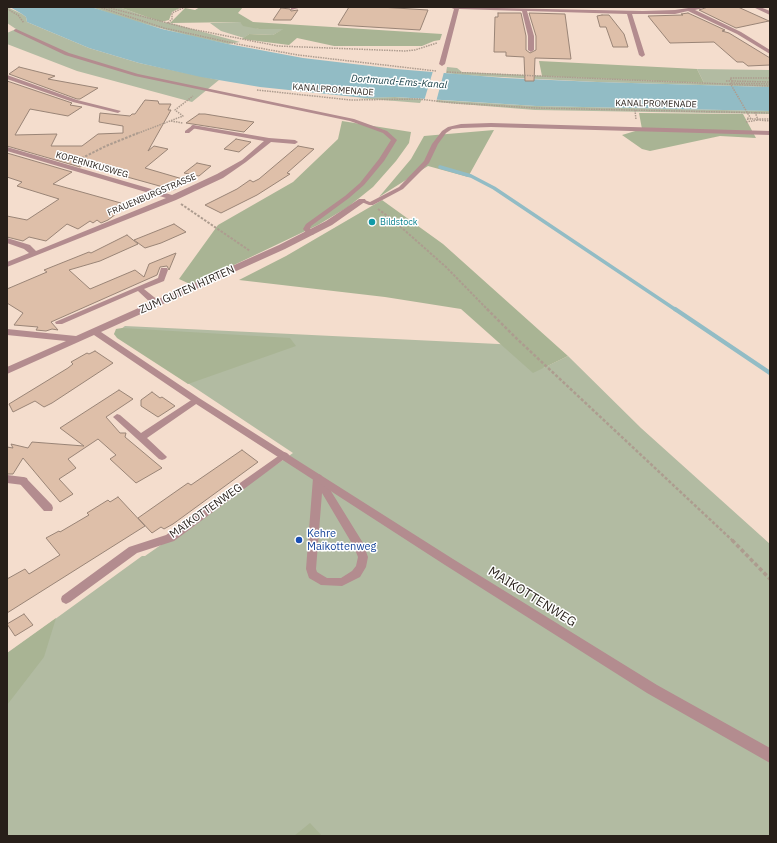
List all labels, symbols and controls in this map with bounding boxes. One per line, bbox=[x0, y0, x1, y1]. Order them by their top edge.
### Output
water label: Dortmund-Ems-Kanal bbox=[350, 73, 448, 91]
street label: KANALPROMENADE bbox=[292, 82, 374, 98]
street label: KANALPROMENADE bbox=[615, 98, 697, 110]
street label: KOPERNIKUSWEG bbox=[55, 149, 129, 181]
street label: FRAUENBURGSTRASSE bbox=[106, 171, 198, 219]
marker: Bildstock bbox=[367, 217, 377, 227]
place label: Bildstock bbox=[380, 217, 418, 227]
street label: ZUM GUTEN HIRTEN bbox=[137, 263, 237, 317]
street label: MAIKOTTENWEG bbox=[167, 481, 245, 541]
place label: Kehre Maikottenweg bbox=[307, 527, 376, 553]
marker: Kehre Maikottenweg bbox=[294, 535, 304, 545]
street label: MAIKOTTENWEG bbox=[485, 564, 579, 630]

